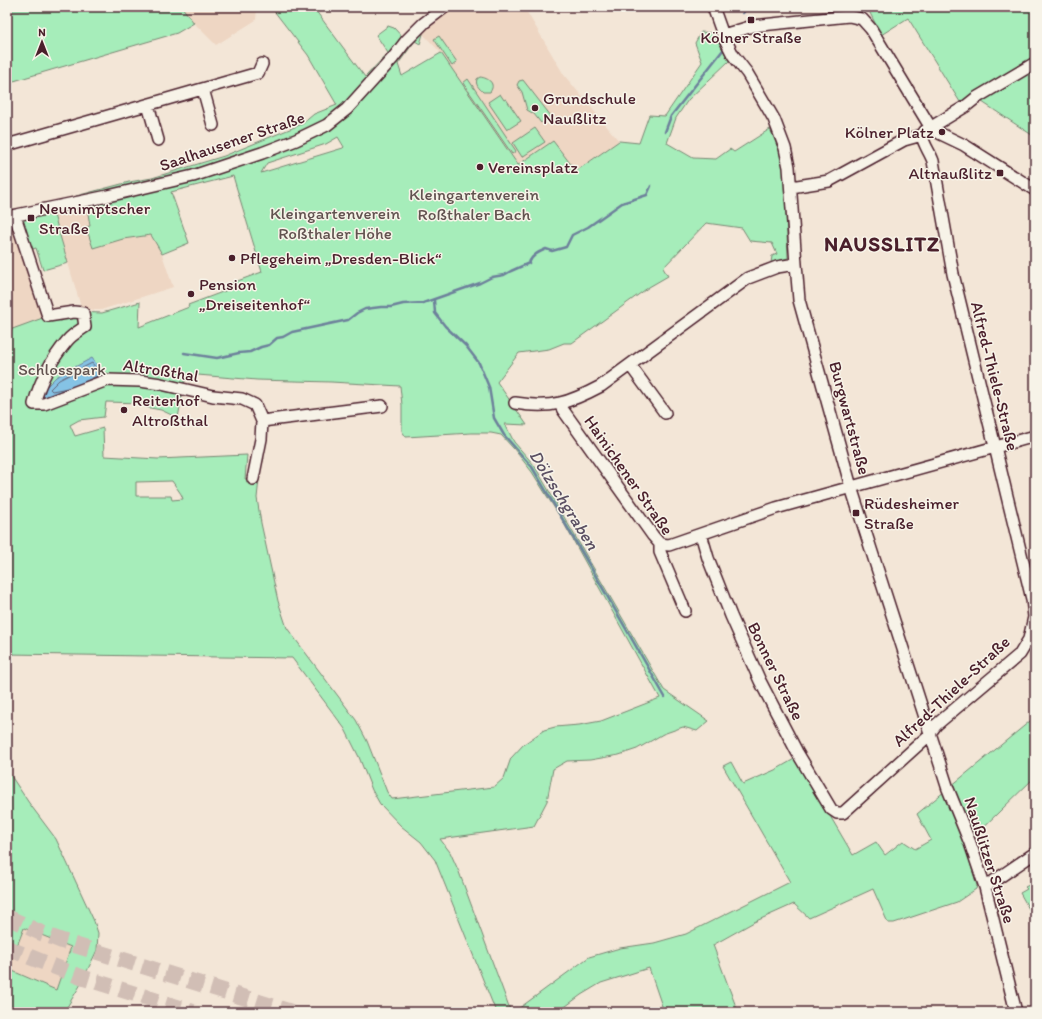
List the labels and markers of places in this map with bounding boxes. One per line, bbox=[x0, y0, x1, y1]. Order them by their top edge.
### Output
marker: Kölner Straße bbox=[746, 15, 756, 25]
place label: Kölner Straße bbox=[700, 27, 802, 47]
place label: Grundschule Naußlitz bbox=[543, 88, 636, 128]
marker: Grundschule Naußlitz bbox=[530, 103, 540, 113]
place label: Kölner Platz bbox=[845, 122, 934, 142]
marker: Kölner Platz bbox=[937, 127, 947, 137]
place label: Vereinsplatz bbox=[488, 157, 578, 177]
marker: Vereinsplatz bbox=[475, 162, 485, 172]
place label: Altnaußlitz bbox=[908, 163, 992, 183]
marker: Altnaußlitz bbox=[995, 168, 1005, 178]
place label: Neunimptscher Straße bbox=[39, 198, 151, 238]
marker: Neunimptscher Straße bbox=[26, 213, 36, 223]
place label: Pflegeheim „Dresden-Blick“ bbox=[240, 248, 442, 268]
marker: Pflegeheim „Dresden-Blick“ bbox=[227, 253, 237, 263]
place label: Pension „Dreiseitenhof“ bbox=[199, 274, 310, 314]
marker: Pension „Dreiseitenhof“ bbox=[186, 289, 196, 299]
place label: Reiterhof Altroßthal bbox=[132, 390, 208, 430]
marker: Reiterhof Altroßthal bbox=[119, 405, 129, 415]
place label: Rüdesheimer Straße bbox=[864, 493, 959, 533]
marker: Rüdesheimer Straße bbox=[851, 508, 861, 518]

